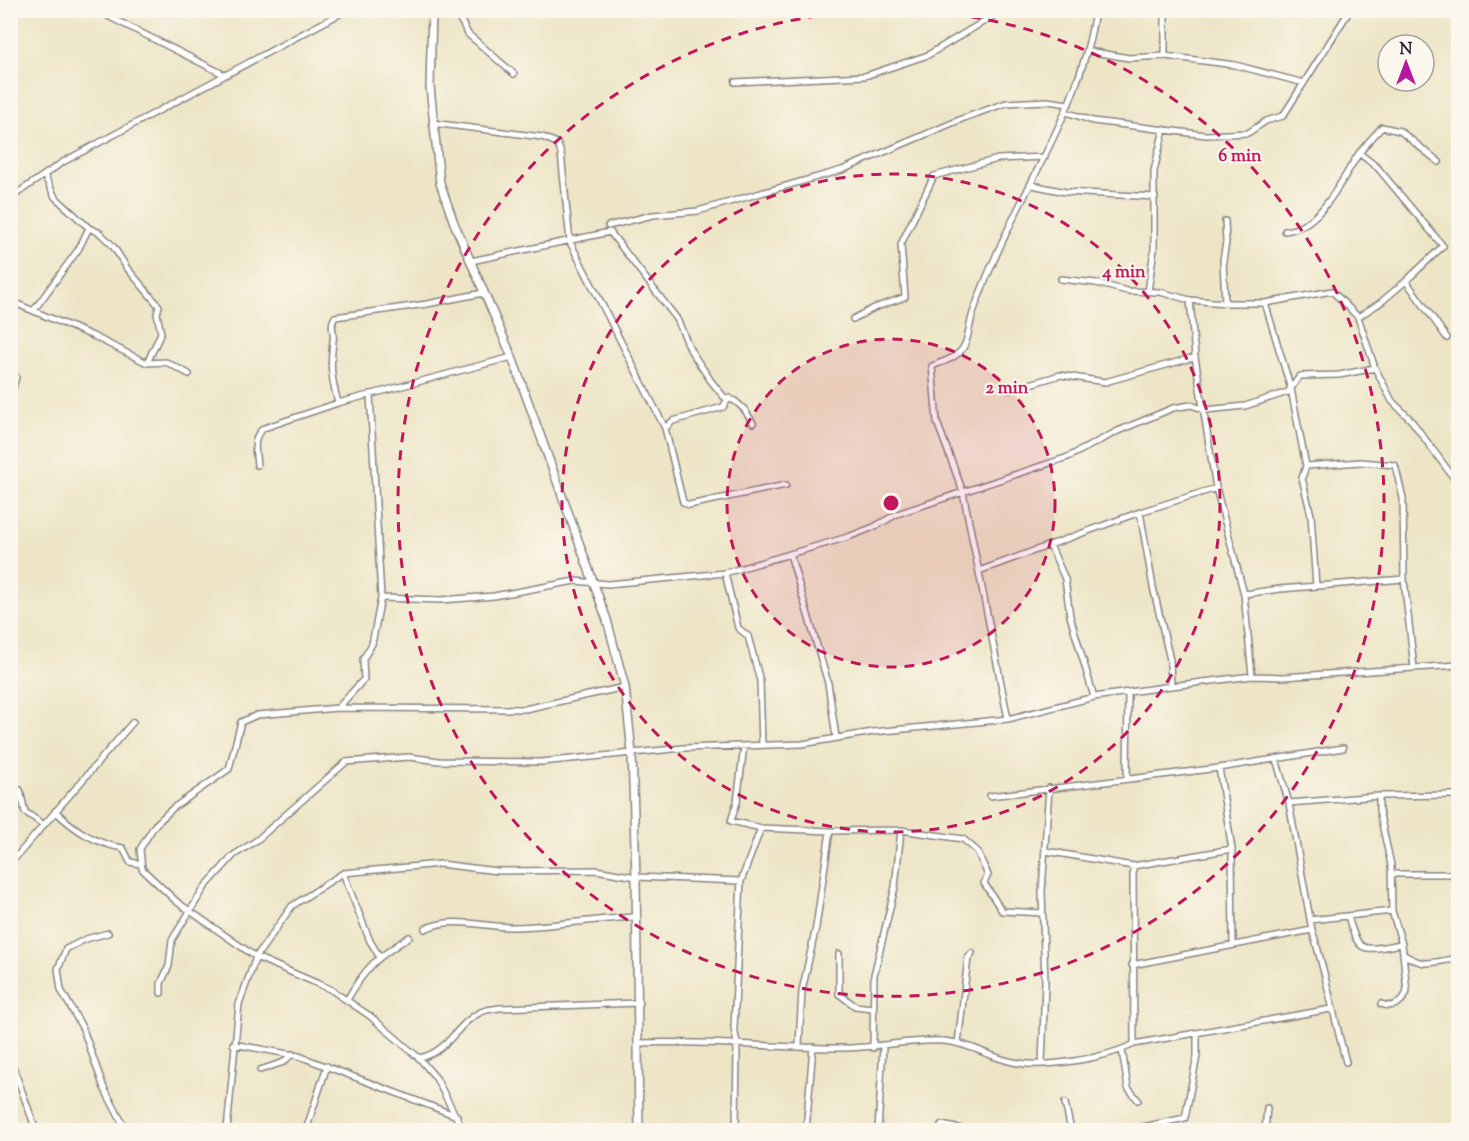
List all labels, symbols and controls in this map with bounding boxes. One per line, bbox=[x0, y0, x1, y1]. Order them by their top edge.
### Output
north arrow bbox=[1376, 33, 1436, 93]
text: N bbox=[1400, 39, 1413, 62]
text: 6 min bbox=[1218, 144, 1262, 170]
text: 4 min bbox=[1101, 260, 1146, 286]
text: 2 min bbox=[986, 376, 1029, 402]
centre of rings bbox=[881, 493, 901, 513]

